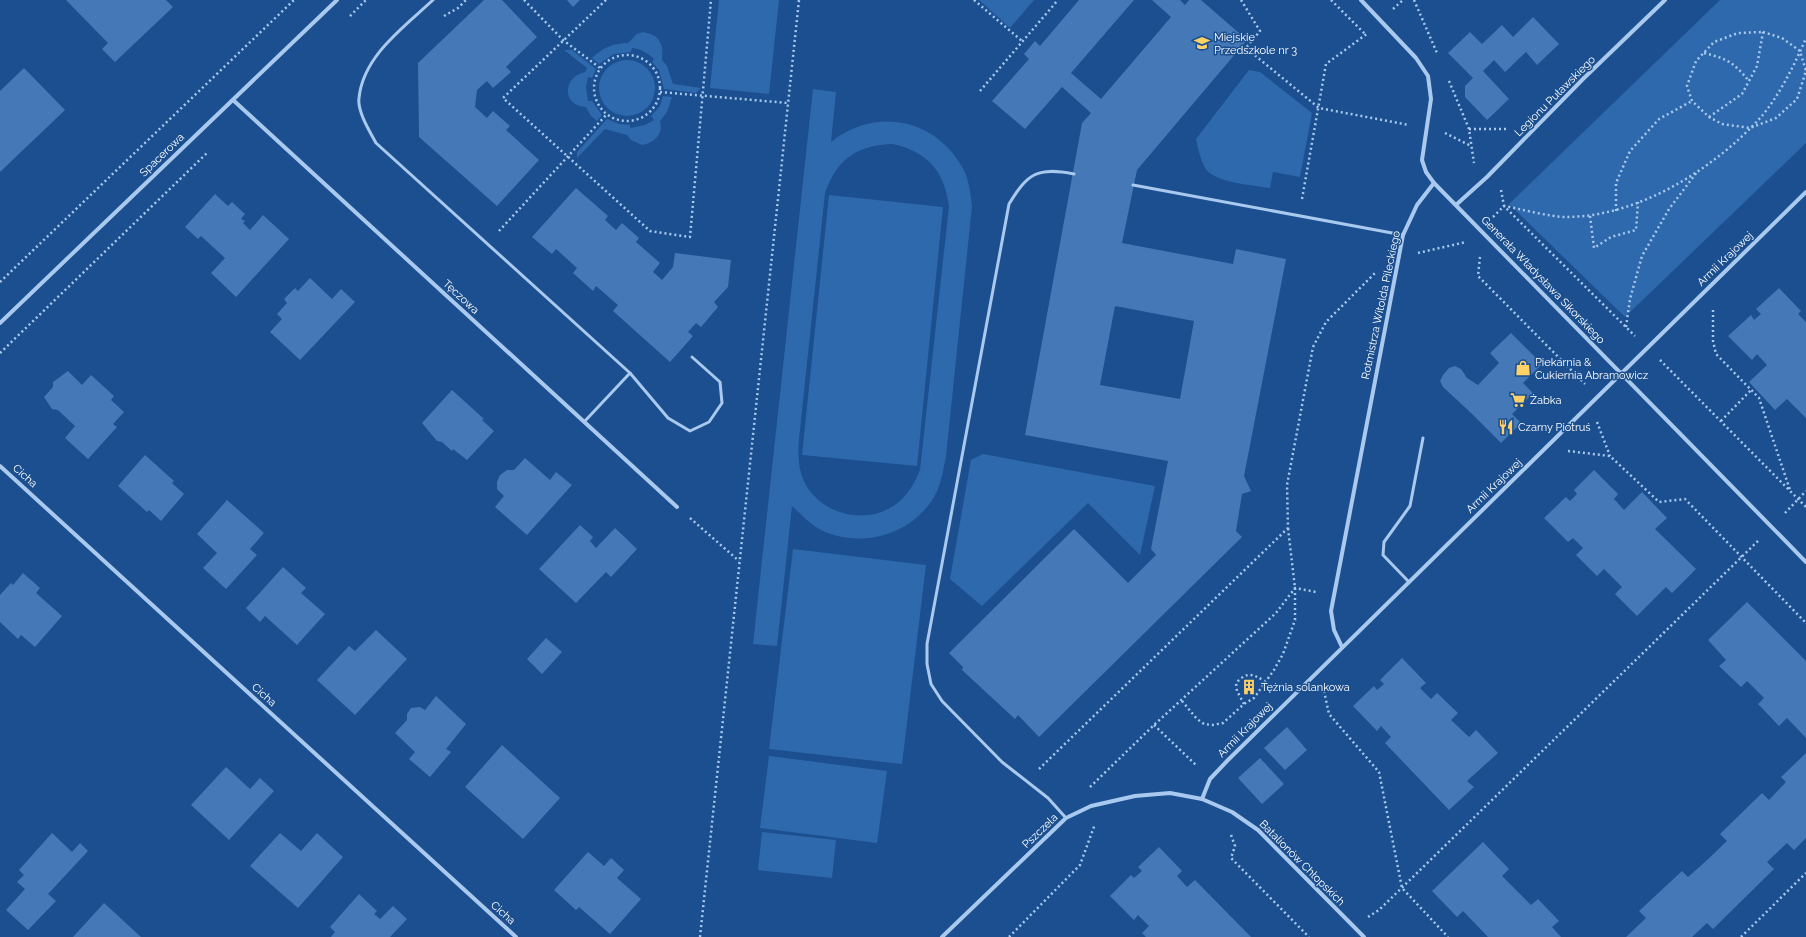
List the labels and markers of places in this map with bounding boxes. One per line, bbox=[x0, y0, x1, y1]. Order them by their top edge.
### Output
place label: Miejskie Przedszkole nr 3 bbox=[1214, 31, 1297, 57]
school or university icon: Miejskie Przedszkole nr 3 bbox=[1193, 34, 1211, 52]
place label: Piekarnia & Cukiernia Abramowicz bbox=[1535, 356, 1649, 382]
shop icon: Piekarnia & Cukiernia Abramowicz bbox=[1514, 359, 1532, 377]
supermarket icon: Żabka bbox=[1509, 391, 1527, 409]
place label: Żabka bbox=[1530, 394, 1562, 407]
restaurant icon: Czarny Piotruś bbox=[1497, 418, 1515, 436]
place label: Czarny Piotruś bbox=[1518, 421, 1591, 434]
building icon: Tężnia solankowa bbox=[1240, 678, 1258, 696]
place label: Tężnia solankowa bbox=[1261, 681, 1350, 694]

